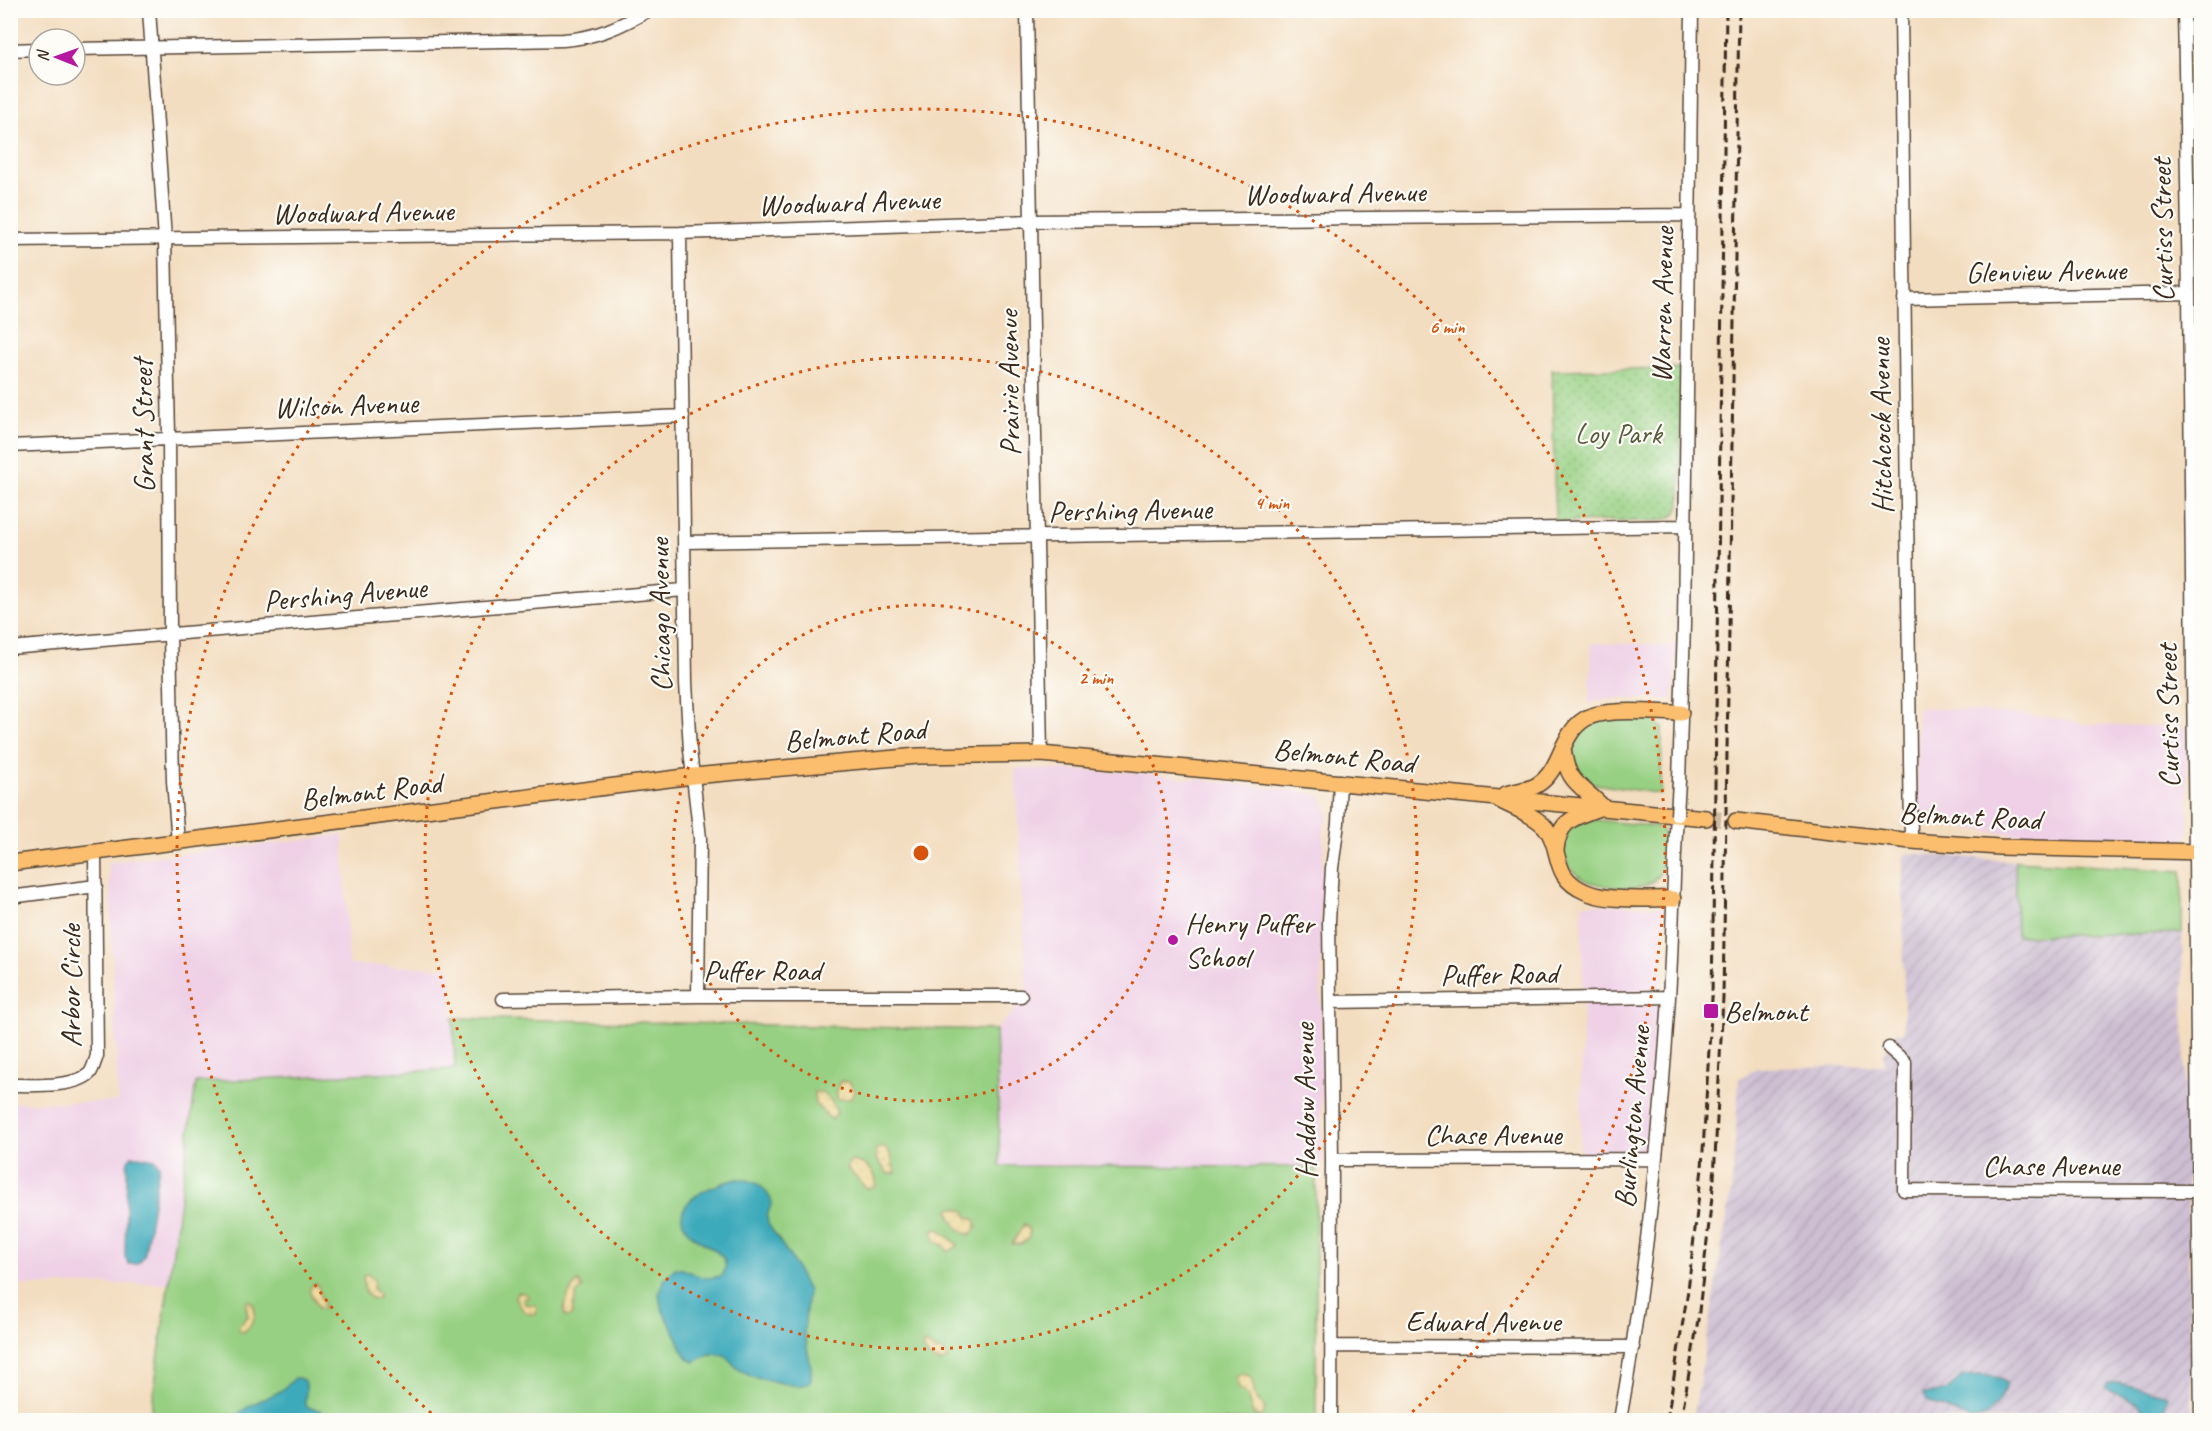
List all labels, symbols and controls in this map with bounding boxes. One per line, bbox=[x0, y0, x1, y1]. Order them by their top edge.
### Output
north arrow bbox=[27, 27, 87, 87]
text: N bbox=[33, 49, 53, 62]
street label: Curtiss Street bbox=[2142, 155, 2182, 302]
street label: Woodward Avenue bbox=[1244, 172, 1428, 214]
street label: Woodward Avenue bbox=[758, 180, 943, 224]
street label: Woodward Avenue bbox=[272, 191, 456, 233]
street label: Warren Avenue bbox=[1642, 225, 1682, 383]
street label: Glenview Avenue bbox=[1965, 251, 2129, 291]
street label: Prairie Avenue bbox=[989, 308, 1029, 456]
text: 6 min bbox=[1430, 316, 1465, 338]
street label: Hitchcock Avenue bbox=[1860, 336, 1902, 514]
street label: Grant Street bbox=[123, 355, 163, 493]
street label: Wilson Avenue bbox=[274, 383, 421, 426]
park label: Loy Park bbox=[1575, 414, 1663, 452]
street label: Pershing Avenue bbox=[1048, 490, 1214, 530]
text: 4 min bbox=[1255, 492, 1290, 514]
street label: Chicago Avenue bbox=[640, 536, 680, 692]
street label: Pershing Avenue bbox=[262, 568, 430, 620]
street label: Curtiss Street bbox=[2148, 641, 2188, 788]
text: 2 min bbox=[1079, 667, 1114, 689]
street label: Belmont Road bbox=[783, 710, 931, 760]
street label: Belmont Road bbox=[1272, 730, 1421, 783]
street label: Belmont Road bbox=[298, 763, 448, 818]
street label: Belmont Road bbox=[1898, 793, 2046, 839]
centre of rings bbox=[911, 843, 931, 863]
place label: Henry Puffer School bbox=[1185, 904, 1317, 976]
street label: Arbor Circle bbox=[51, 922, 89, 1048]
marker: Henry Puffer School bbox=[1166, 933, 1180, 947]
street label: Puffer Road bbox=[703, 951, 825, 989]
street label: Puffer Road bbox=[1440, 954, 1562, 994]
place label: Belmont bbox=[1724, 992, 1810, 1030]
marker: Belmont bbox=[1702, 1002, 1720, 1020]
street label: Haddow Avenue bbox=[1285, 1020, 1325, 1179]
street label: Burlington Avenue bbox=[1605, 1022, 1659, 1210]
street label: Chase Avenue bbox=[1424, 1115, 1564, 1153]
street label: Chase Avenue bbox=[1982, 1146, 2122, 1184]
street label: Edward Avenue bbox=[1405, 1302, 1563, 1340]

